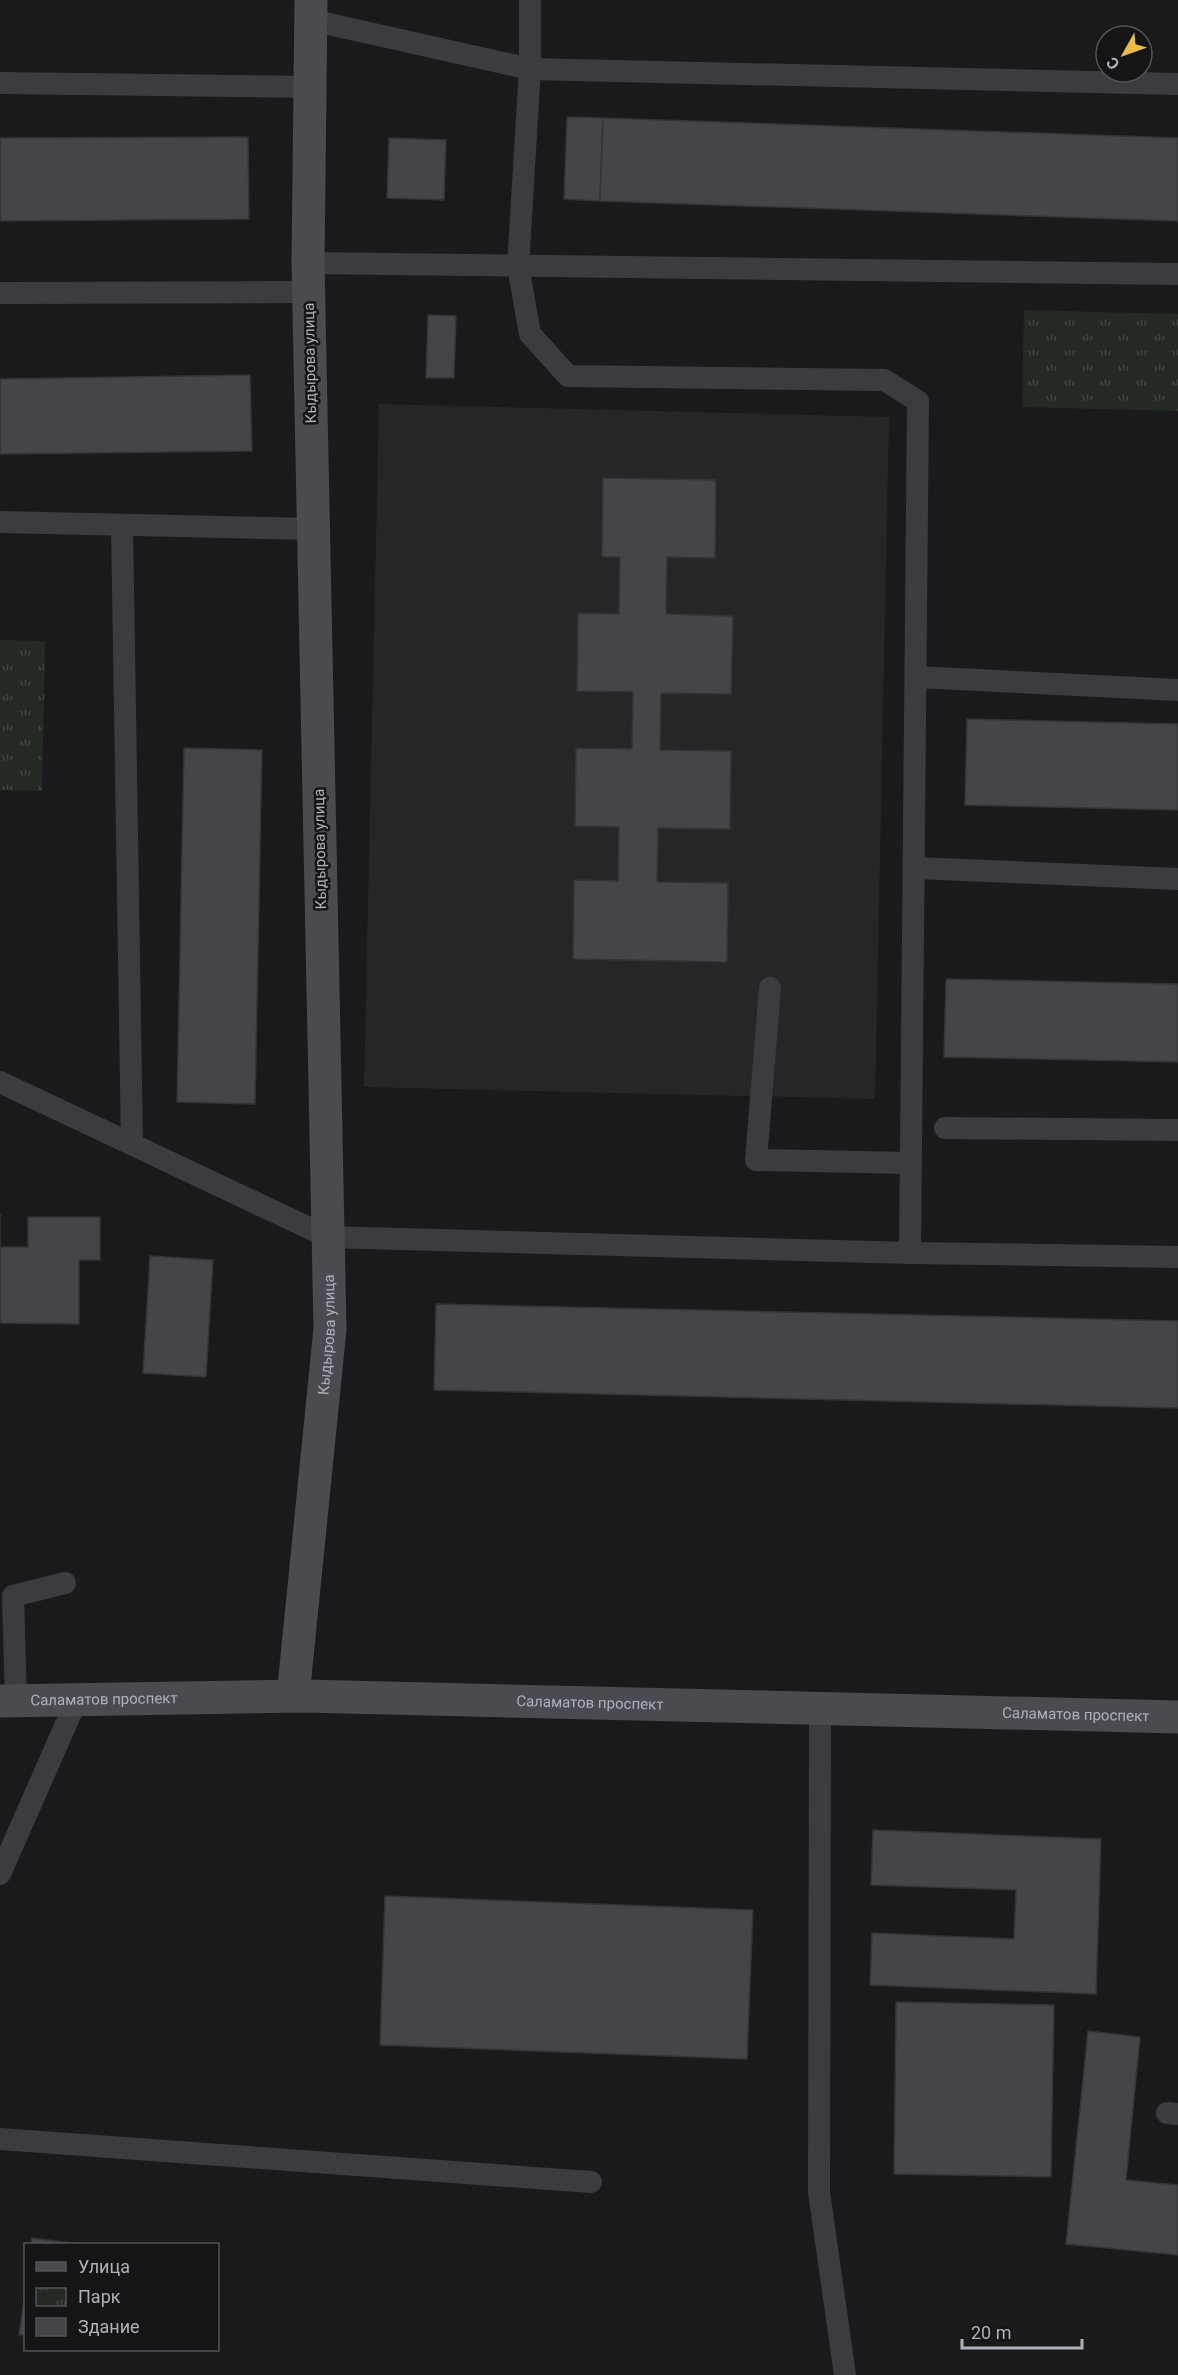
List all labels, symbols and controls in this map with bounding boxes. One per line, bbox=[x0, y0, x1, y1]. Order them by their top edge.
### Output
north arrow bbox=[1094, 24, 1154, 84]
text: С bbox=[1102, 53, 1124, 73]
street label: Кыдырова улица bbox=[300, 303, 320, 423]
street label: Кыдырова улица bbox=[310, 789, 330, 909]
street label: Кыдырова улица bbox=[314, 1274, 339, 1396]
street label: Саламатов проспект bbox=[30, 1689, 178, 1710]
street label: Саламатов проспект bbox=[516, 1692, 664, 1714]
street label: Саламатов проспект bbox=[1002, 1704, 1150, 1725]
legend bbox=[24, 2243, 219, 2351]
text: Улица bbox=[78, 2256, 130, 2277]
text: Парк bbox=[78, 2286, 121, 2307]
scale bar bbox=[962, 2312, 1082, 2350]
text: Здание bbox=[78, 2316, 140, 2337]
text: 20 m bbox=[971, 2322, 1011, 2343]

